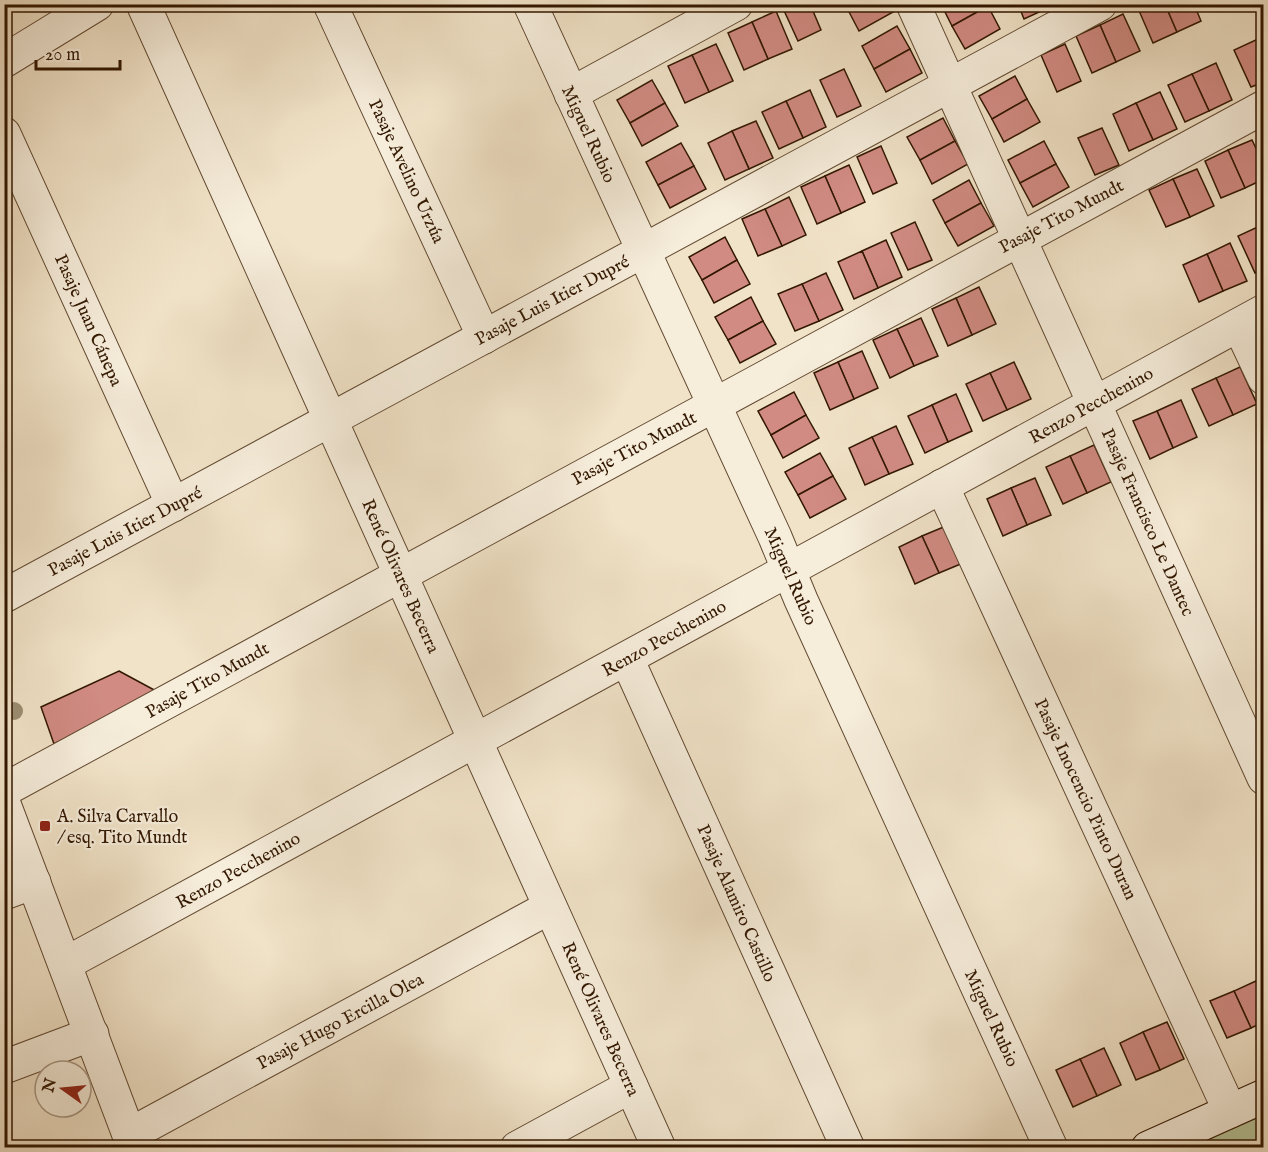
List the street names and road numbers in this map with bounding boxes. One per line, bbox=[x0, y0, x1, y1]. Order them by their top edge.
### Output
street label: Miguel Rubio bbox=[555, 82, 620, 187]
street label: Pasaje Avelino Urzúa bbox=[362, 96, 449, 248]
street label: Pasaje Tito Mundt bbox=[996, 175, 1128, 260]
street label: Pasaje Juan Cánepa bbox=[48, 251, 127, 390]
street label: Pasaje Luis Itier Dupré bbox=[472, 251, 634, 352]
street label: Renzo Pecchenino bbox=[1025, 362, 1158, 450]
street label: Pasaje Tito Mundt bbox=[569, 407, 701, 492]
street label: Pasaje Francisco Le Dantec bbox=[1095, 425, 1199, 620]
street label: Pasaje Luis Itier Dupré bbox=[45, 482, 207, 583]
street label: René Olivares Becerra bbox=[355, 496, 444, 657]
street label: Miguel Rubio bbox=[758, 524, 822, 629]
street label: Renzo Pecchenino bbox=[598, 595, 731, 683]
street label: Pasaje Tito Mundt bbox=[142, 638, 274, 725]
street label: Pasaje Inocencio Pinto Duran bbox=[1028, 695, 1142, 904]
street label: Pasaje Alamiro Castillo bbox=[691, 821, 781, 986]
street label: Renzo Pecchenino bbox=[172, 827, 305, 915]
street label: René Olivares Becerra bbox=[555, 939, 644, 1100]
street label: Miguel Rubio bbox=[958, 966, 1023, 1071]
street label: Pasaje Hugo Ercilla Olea bbox=[253, 969, 428, 1076]

